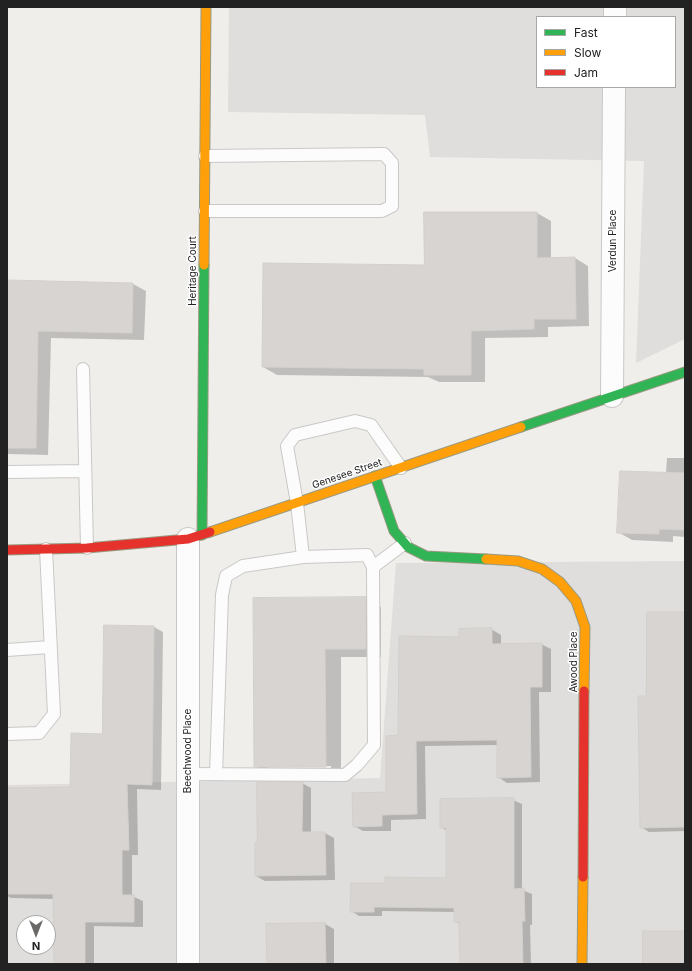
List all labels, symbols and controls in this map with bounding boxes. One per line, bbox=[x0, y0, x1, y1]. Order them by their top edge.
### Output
legend bbox=[536, 16, 676, 88]
text: Fast bbox=[574, 25, 598, 40]
text: Slow bbox=[574, 45, 601, 60]
text: Jam bbox=[574, 65, 598, 80]
street label: Verdun Place bbox=[607, 210, 619, 272]
street label: Heritage Court bbox=[187, 236, 199, 306]
street label: Genesee Street bbox=[311, 456, 383, 492]
street label: Awood Place bbox=[568, 631, 580, 693]
street label: Beechwood Place bbox=[182, 709, 194, 793]
north arrow bbox=[16, 915, 56, 955]
text: N bbox=[32, 939, 40, 953]

